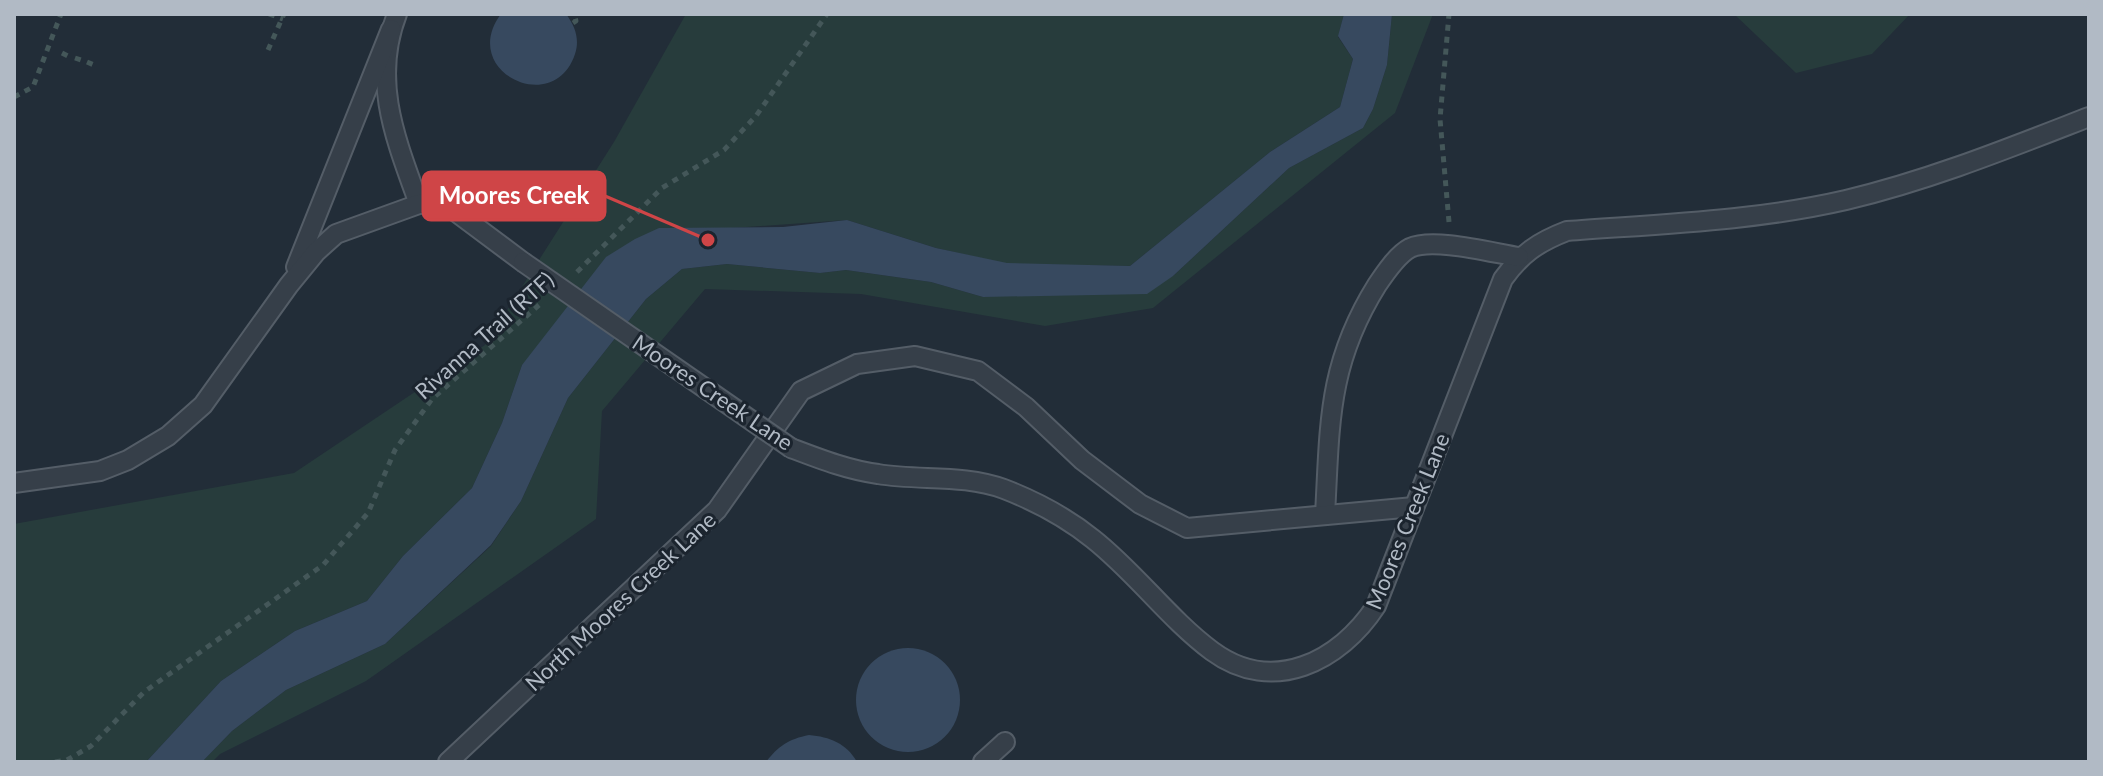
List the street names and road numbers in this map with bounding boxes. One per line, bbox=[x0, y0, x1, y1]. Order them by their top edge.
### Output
street label: Rivanna Trail (RTF) bbox=[409, 266, 559, 404]
street label: Moores Creek Lane bbox=[628, 328, 798, 456]
street label: Moores Creek Lane bbox=[1359, 429, 1455, 613]
street label: North Moores Creek Lane bbox=[519, 506, 721, 696]

